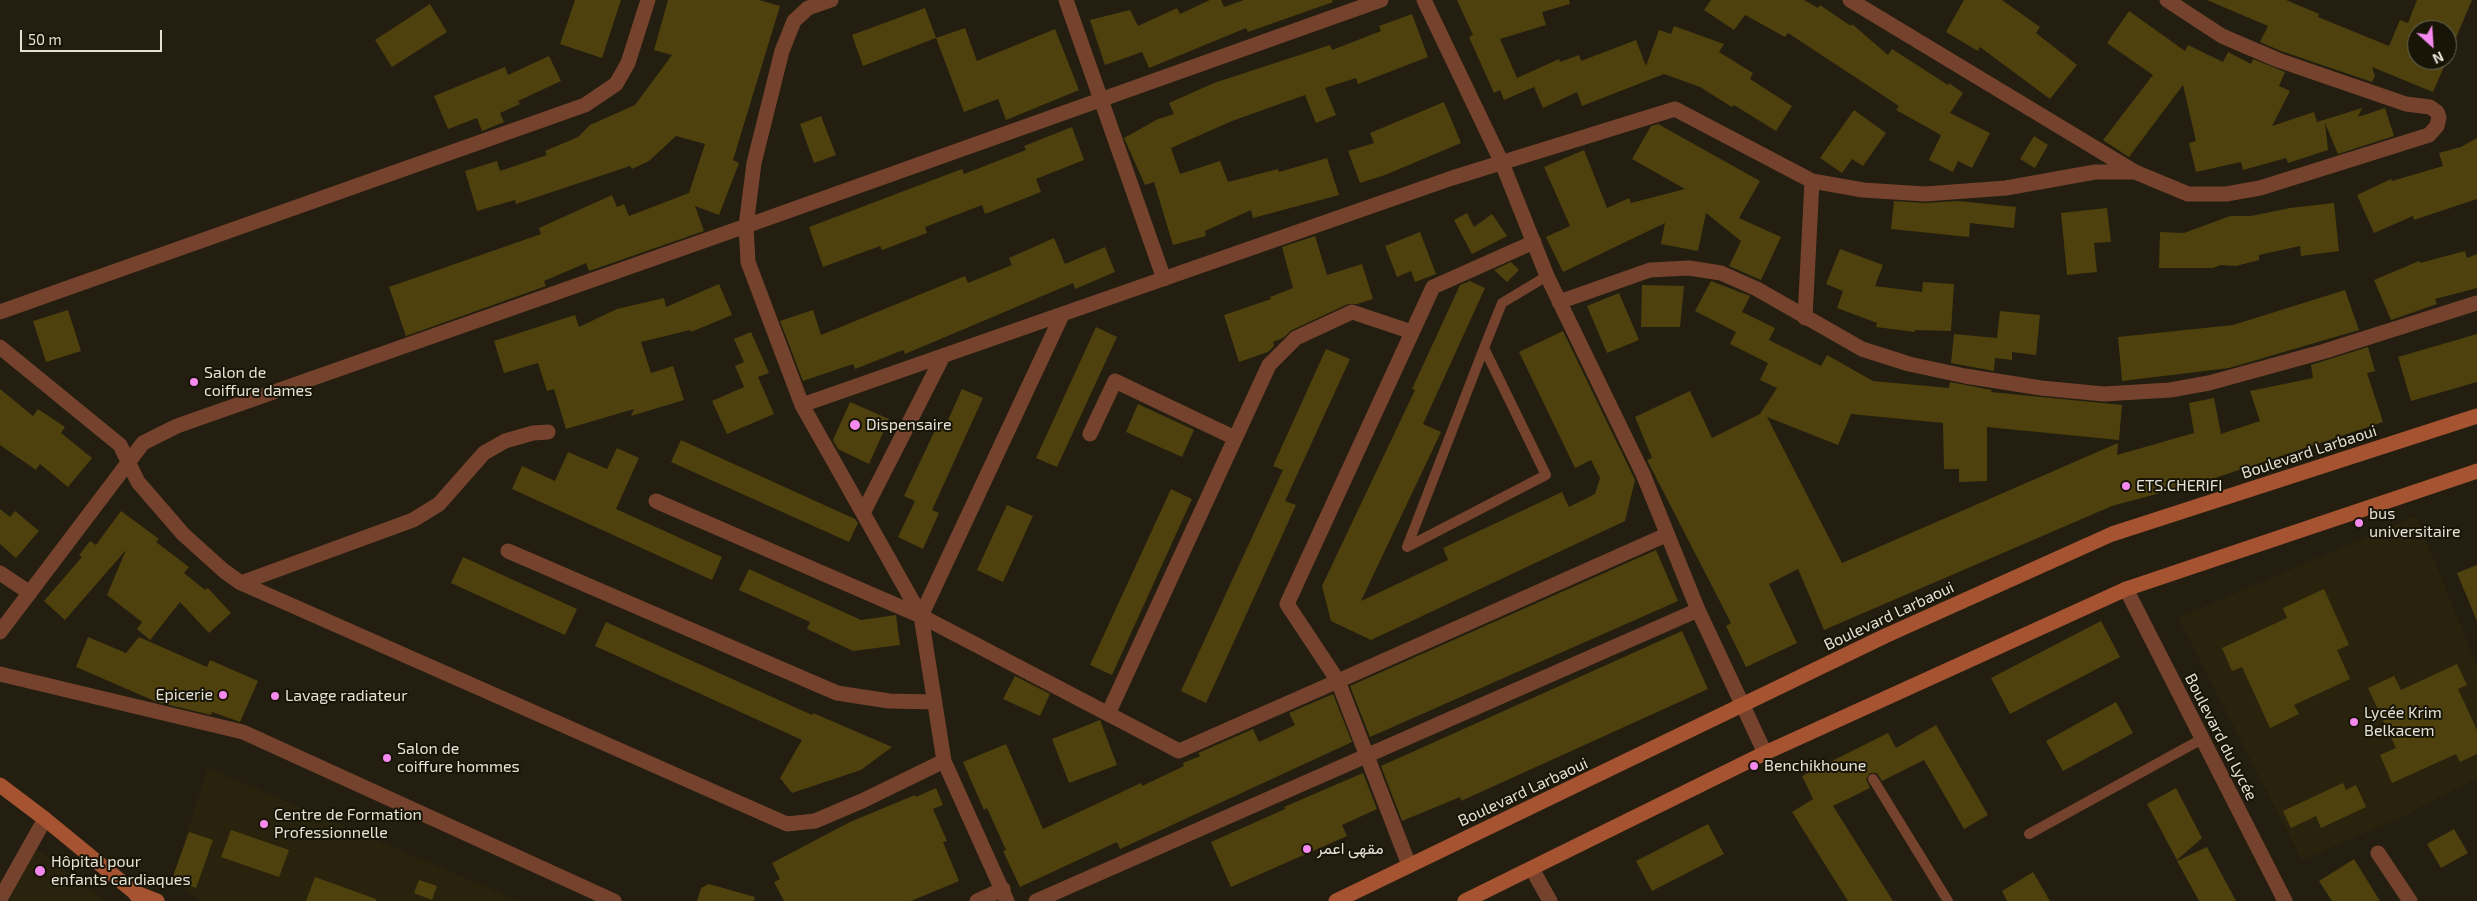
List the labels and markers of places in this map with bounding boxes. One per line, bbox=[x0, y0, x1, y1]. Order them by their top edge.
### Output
place label: Salon de coiffure dames bbox=[204, 363, 312, 401]
marker: Salon de coiffure dames bbox=[188, 376, 200, 388]
place label: Dispensaire bbox=[866, 415, 952, 435]
marker: Dispensaire bbox=[848, 418, 862, 432]
place label: ETS.CHERIFI bbox=[2136, 476, 2223, 496]
marker: ETS.CHERIFI bbox=[2120, 480, 2132, 492]
place label: bus universitaire bbox=[2369, 504, 2461, 542]
marker: bus universitaire bbox=[2353, 517, 2365, 529]
place label: Epicerie bbox=[156, 685, 213, 705]
place label: Lavage radiateur bbox=[285, 686, 408, 706]
marker: Epicerie bbox=[217, 689, 229, 701]
marker: Lavage radiateur bbox=[269, 690, 281, 702]
place label: Lycée Krim Belkacem bbox=[2364, 703, 2442, 741]
marker: Lycée Krim Belkacem bbox=[2348, 716, 2360, 728]
place label: Salon de coiffure hommes bbox=[397, 739, 520, 777]
marker: Salon de coiffure hommes bbox=[381, 752, 393, 764]
place label: Benchikhoune bbox=[1764, 756, 1866, 776]
marker: Benchikhoune bbox=[1748, 760, 1760, 772]
place label: Centre de Formation Professionnelle bbox=[274, 805, 422, 843]
marker: Centre de Formation Professionnelle bbox=[258, 818, 270, 830]
place label: مقهى اعمر bbox=[1317, 839, 1383, 859]
marker: مقهى اعمر bbox=[1301, 843, 1313, 855]
place label: Hôpital pour enfants cardiaques bbox=[51, 852, 191, 890]
marker: Hôpital pour enfants cardiaques bbox=[33, 864, 47, 878]

